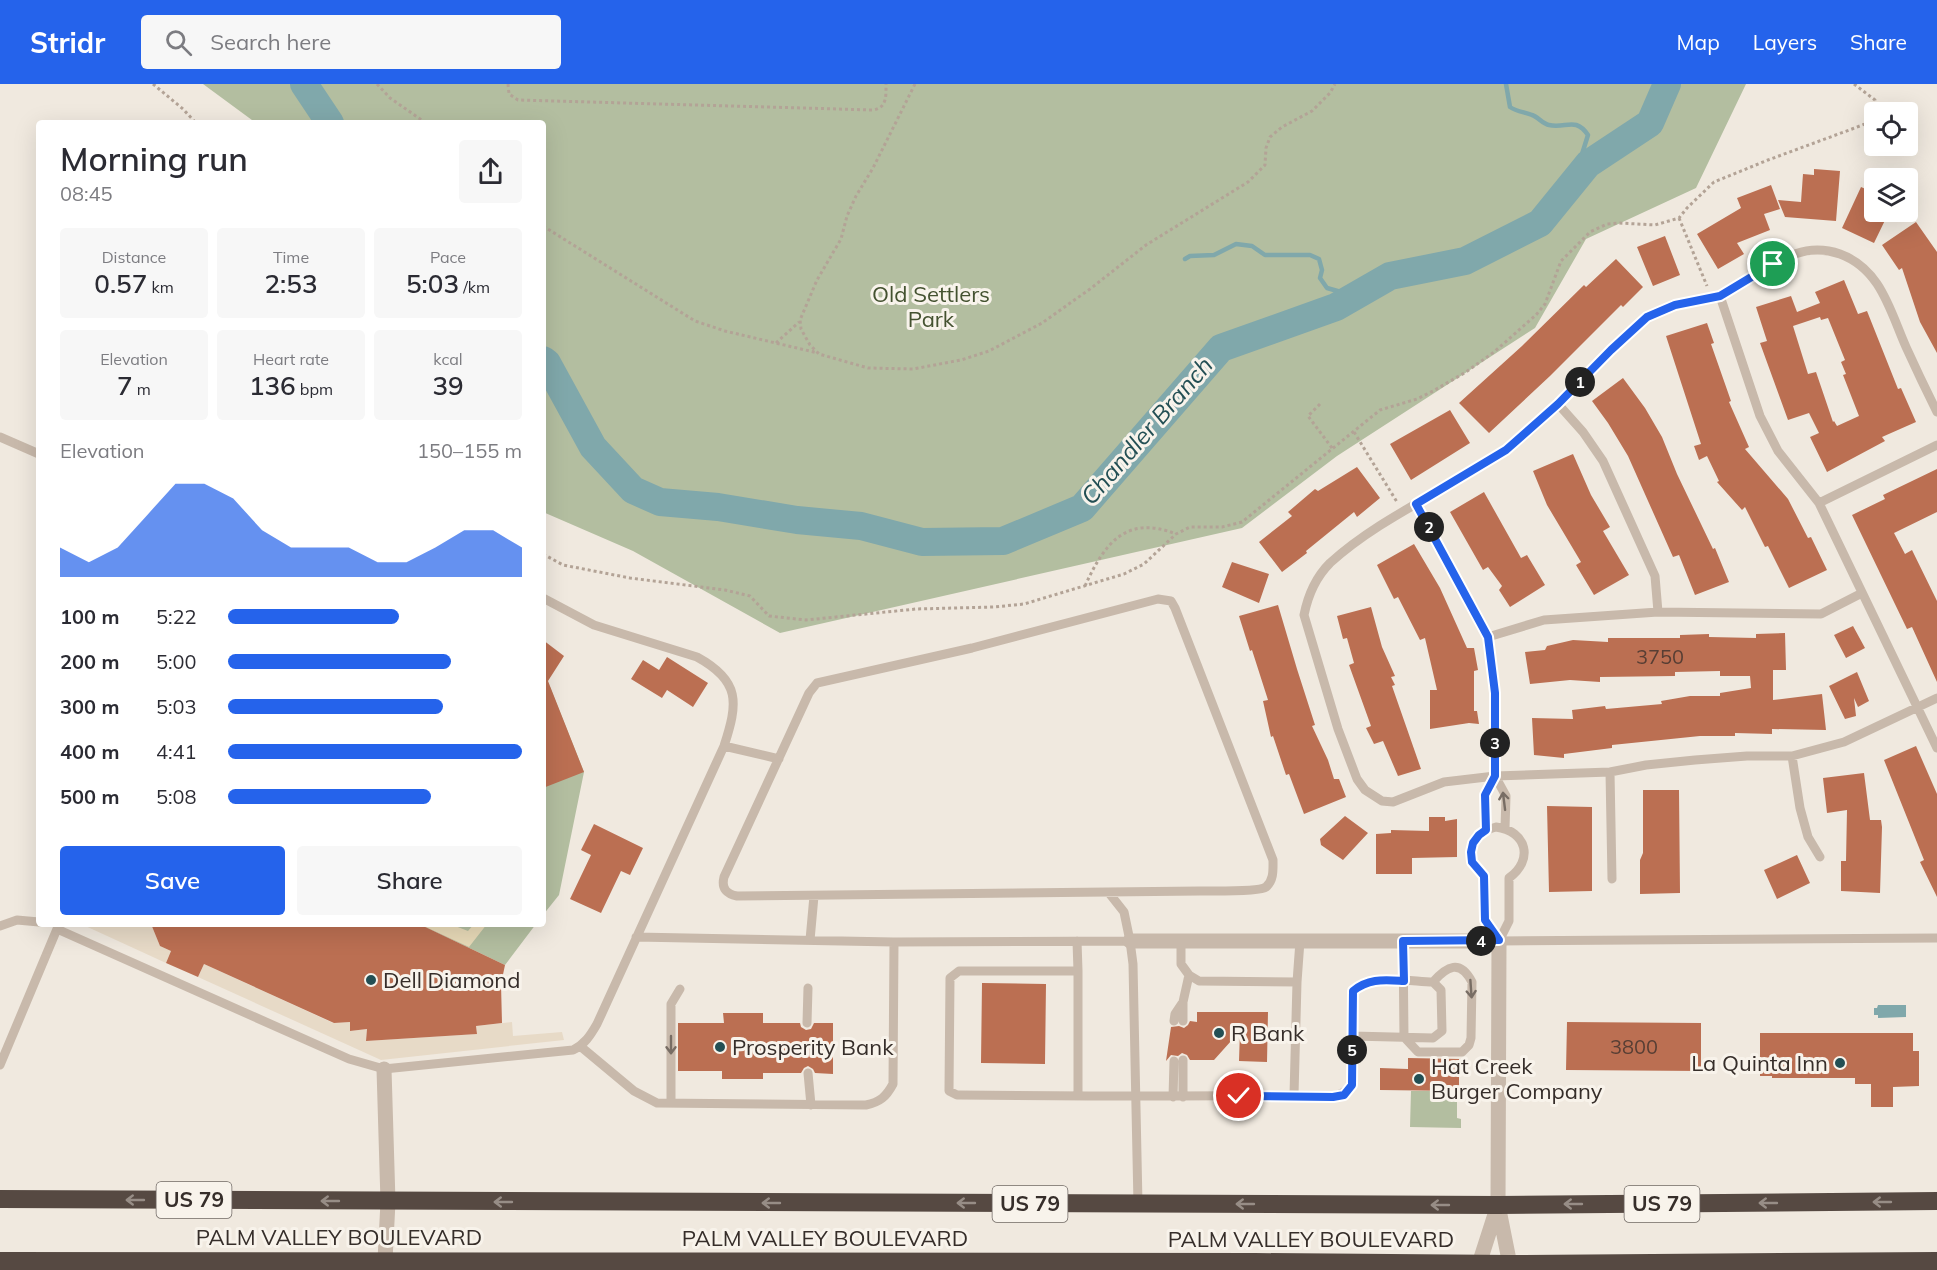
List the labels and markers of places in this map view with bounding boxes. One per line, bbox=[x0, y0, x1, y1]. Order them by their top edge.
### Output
pin bbox=[1747, 238, 1798, 289]
pin: 1 bbox=[1565, 367, 1595, 397]
pin: 2 bbox=[1414, 512, 1444, 542]
pin: 3 bbox=[1480, 728, 1510, 758]
pin: 4 bbox=[1466, 926, 1496, 956]
place label: Dell Diamond bbox=[383, 966, 520, 994]
marker: Dell Diamond bbox=[364, 973, 378, 987]
place label: R Bank bbox=[1231, 1019, 1305, 1047]
marker: R Bank bbox=[1212, 1026, 1226, 1040]
place label: Prosperity Bank bbox=[732, 1033, 894, 1061]
pin: 5 bbox=[1337, 1035, 1367, 1065]
marker: Prosperity Bank bbox=[713, 1040, 727, 1054]
place label: La Quinta Inn bbox=[1691, 1049, 1828, 1077]
place label: Hat Creek Burger Company bbox=[1431, 1052, 1603, 1105]
marker: La Quinta Inn bbox=[1833, 1056, 1847, 1070]
pin bbox=[1213, 1070, 1264, 1121]
marker: Hat Creek Burger Company bbox=[1412, 1072, 1426, 1086]

